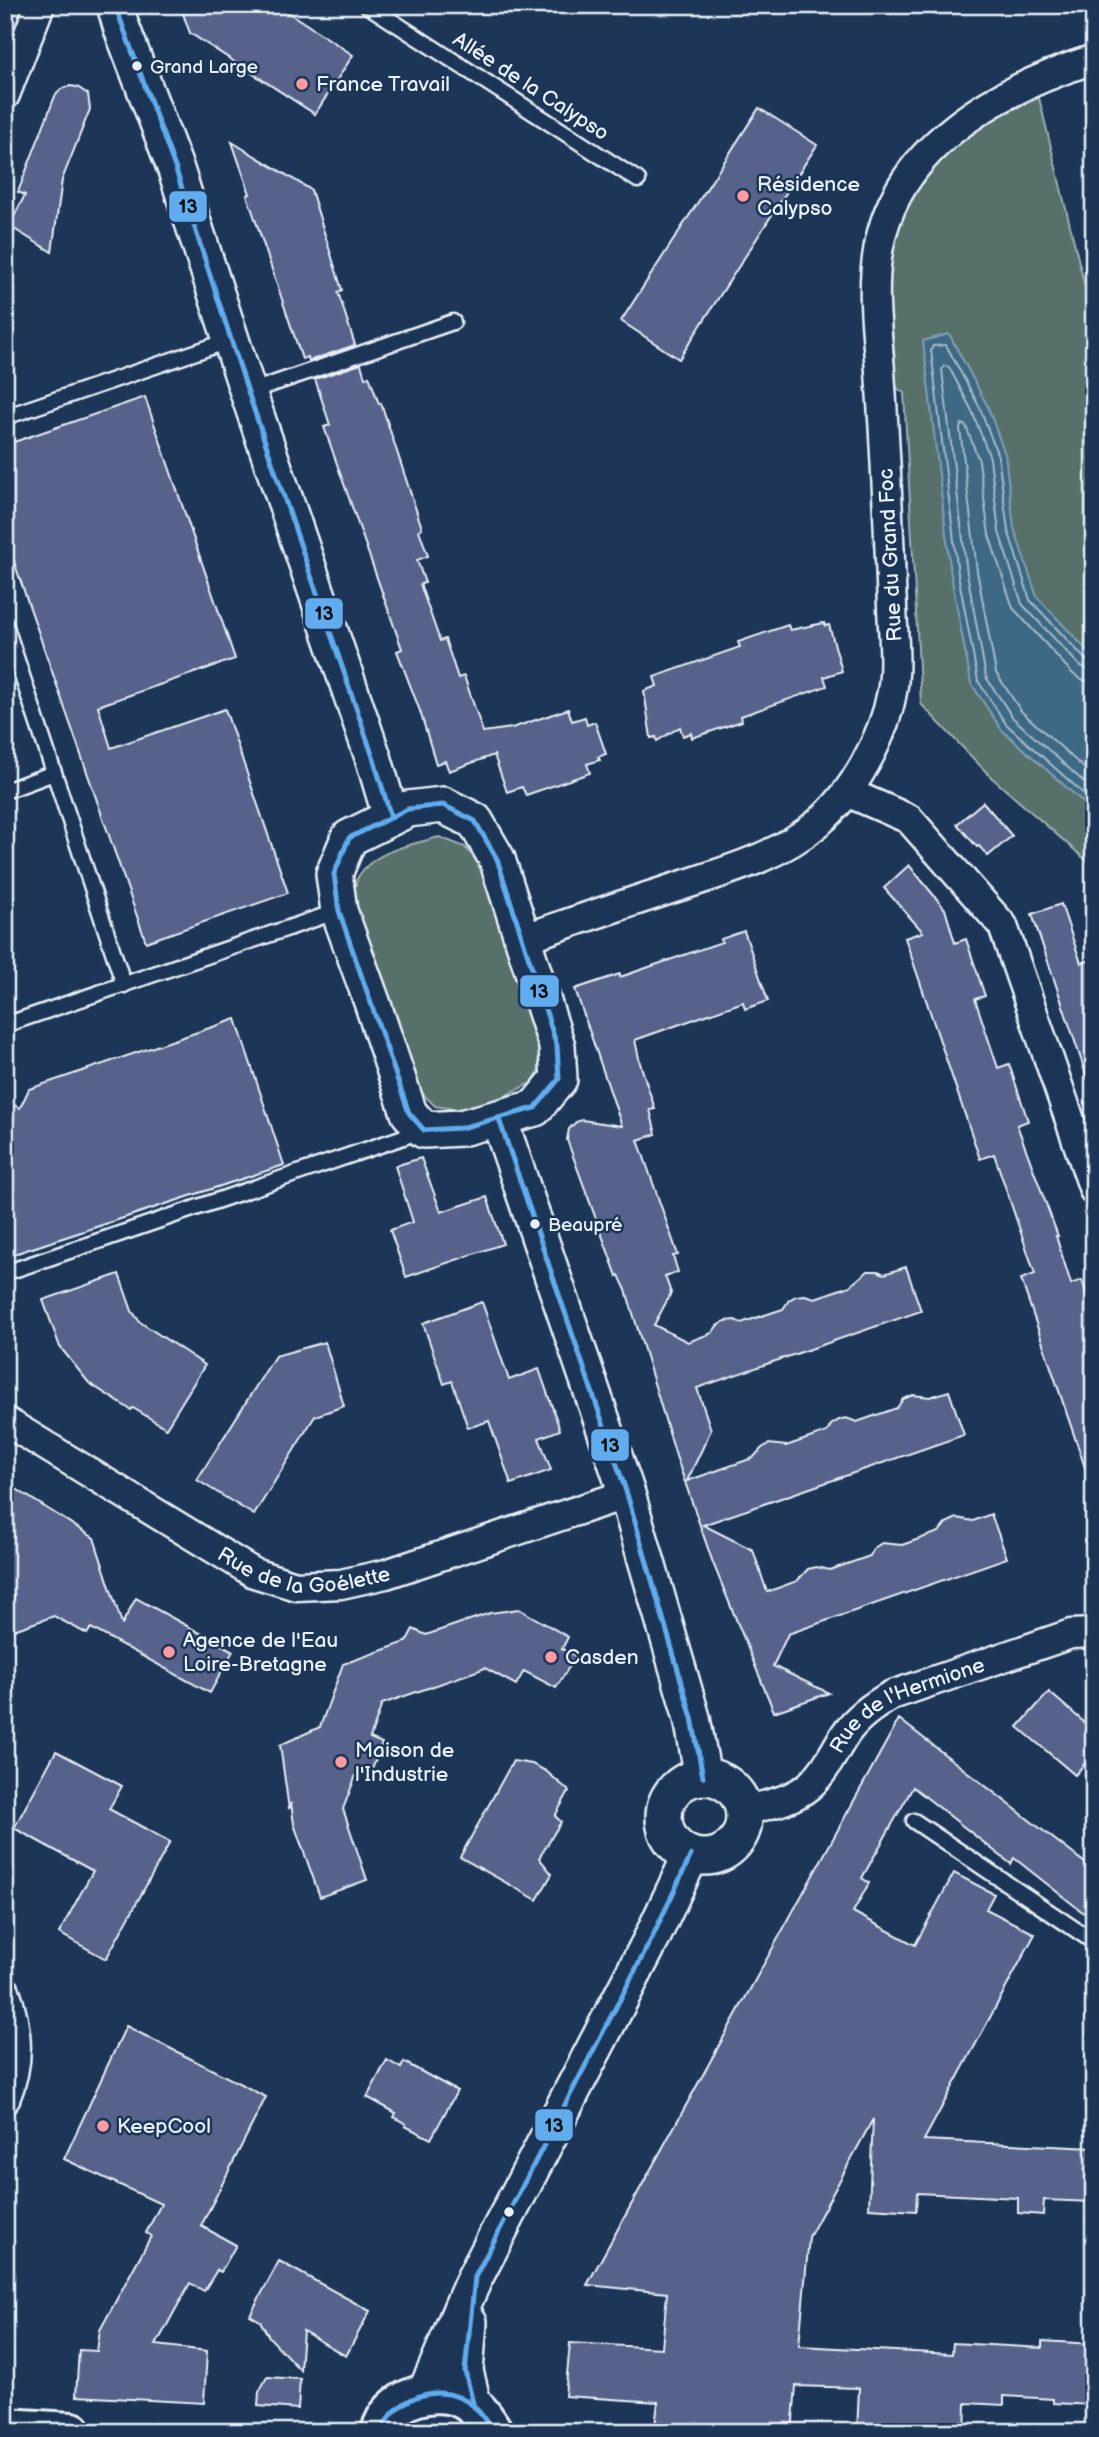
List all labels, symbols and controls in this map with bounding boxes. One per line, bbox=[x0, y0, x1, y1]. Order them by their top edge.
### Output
street label: Allée de la Calypso bbox=[448, 27, 613, 146]
place label: Grand Large bbox=[150, 56, 258, 79]
marker: Grand Large bbox=[130, 59, 144, 73]
place label: France Travail bbox=[316, 72, 450, 97]
marker: France Travail bbox=[294, 76, 310, 92]
place label: Résidence Calypso bbox=[757, 172, 860, 221]
marker: Résidence Calypso bbox=[735, 188, 751, 204]
line badge: 13 bbox=[168, 190, 208, 223]
text: 13 bbox=[178, 196, 198, 219]
street label: Rue du Grand Foc bbox=[873, 468, 908, 642]
line badge: 13 bbox=[304, 597, 344, 630]
text: 13 bbox=[314, 603, 334, 626]
line badge: 13 bbox=[519, 974, 560, 1008]
text: 13 bbox=[529, 981, 549, 1004]
place label: Beaupré bbox=[548, 1214, 623, 1237]
marker: Beaupré bbox=[528, 1217, 542, 1231]
line badge: 13 bbox=[590, 1428, 630, 1462]
text: 13 bbox=[600, 1435, 620, 1458]
street label: Rue de la Goélette bbox=[213, 1542, 392, 1599]
place label: Agence de l'Eau Loire-Bretagne bbox=[183, 1628, 338, 1677]
marker: Agence de l'Eau Loire-Bretagne bbox=[161, 1644, 177, 1660]
place label: Casden bbox=[565, 1645, 639, 1670]
marker: Casden bbox=[543, 1649, 559, 1665]
street label: Rue de l'Hermione bbox=[825, 1652, 988, 1758]
place label: Maison de l'Industrie bbox=[355, 1738, 454, 1787]
marker: Maison de l'Industrie bbox=[333, 1754, 349, 1770]
line badge: 13 bbox=[534, 2108, 574, 2142]
place label: KeepCool bbox=[117, 2114, 211, 2139]
text: 13 bbox=[544, 2115, 564, 2138]
marker: KeepCool bbox=[95, 2118, 111, 2134]
unlabelled marker bbox=[502, 2205, 516, 2219]

